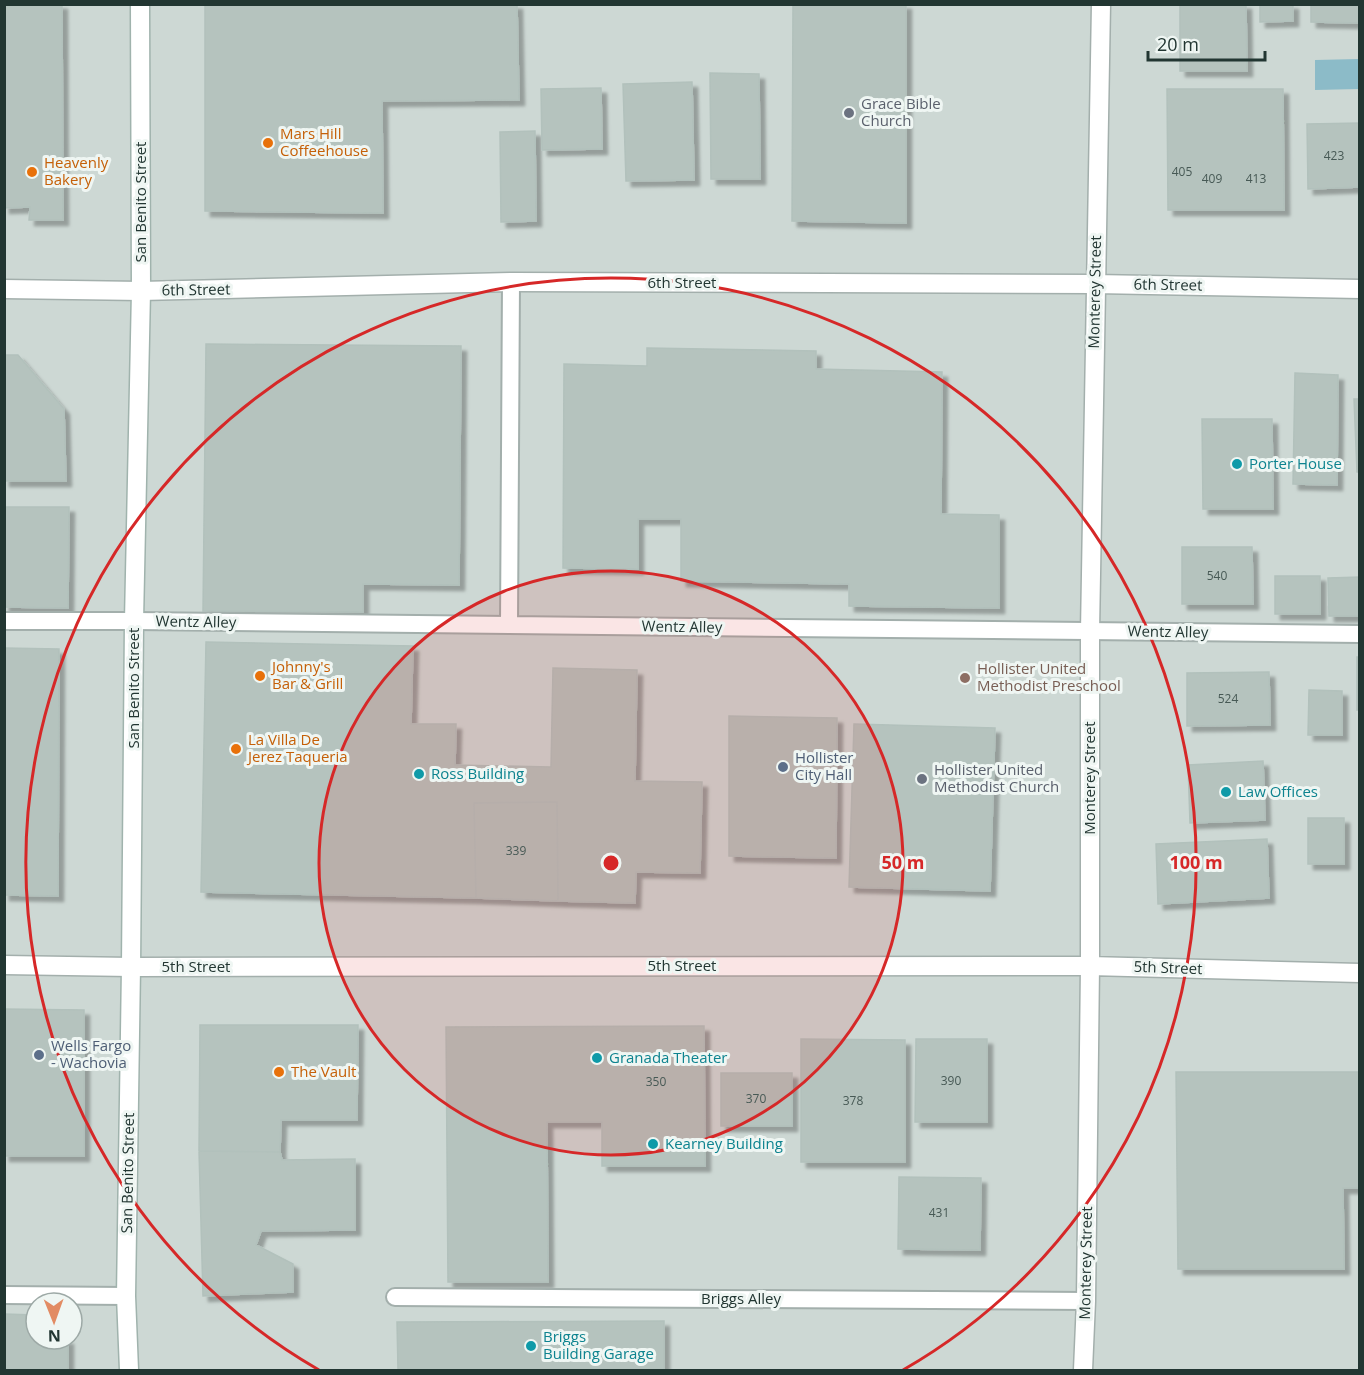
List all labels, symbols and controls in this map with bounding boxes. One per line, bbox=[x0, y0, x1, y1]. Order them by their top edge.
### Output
scale bar bbox=[1148, 24, 1265, 62]
text: 20 m bbox=[1157, 32, 1199, 56]
place label: Grace Bible Church bbox=[861, 93, 941, 130]
marker: Grace Bible Church bbox=[842, 106, 856, 120]
place label: Mars Hill Coffeehouse bbox=[280, 123, 368, 160]
marker: Mars Hill Coffeehouse bbox=[261, 136, 275, 150]
street label: San Benito Street bbox=[130, 142, 150, 262]
house number: 423 bbox=[1324, 147, 1344, 164]
place label: Heavenly Bakery bbox=[44, 152, 109, 189]
house number: 405 bbox=[1172, 163, 1192, 180]
marker: Heavenly Bakery bbox=[25, 165, 39, 179]
house number: 409 bbox=[1202, 170, 1222, 187]
house number: 413 bbox=[1246, 170, 1266, 187]
street label: Monterey Street bbox=[1083, 235, 1105, 349]
street label: 6th Street bbox=[648, 272, 716, 292]
street label: 6th Street bbox=[1133, 273, 1203, 295]
street label: 6th Street bbox=[161, 278, 231, 300]
place label: Porter House bbox=[1249, 453, 1342, 473]
marker: Porter House bbox=[1230, 457, 1244, 471]
house number: 540 bbox=[1207, 567, 1227, 584]
street label: Wentz Alley bbox=[155, 610, 237, 632]
street label: Wentz Alley bbox=[641, 615, 723, 637]
street label: Wentz Alley bbox=[1127, 620, 1209, 642]
street label: San Benito Street bbox=[123, 628, 143, 748]
place label: Johnny's Bar & Grill bbox=[270, 656, 343, 693]
place label: Hollister United Methodist Preschool bbox=[977, 658, 1121, 695]
marker: Johnny's Bar & Grill bbox=[253, 669, 267, 683]
marker: Hollister United Methodist Preschool bbox=[958, 671, 972, 685]
house number: 524 bbox=[1218, 690, 1238, 707]
street label: Monterey Street bbox=[1079, 721, 1099, 835]
place label: La Villa De Jerez Taqueria bbox=[246, 729, 348, 766]
marker: La Villa De Jerez Taqueria bbox=[229, 742, 243, 756]
place label: Hollister City Hall bbox=[795, 747, 854, 784]
place label: Hollister United Methodist Church bbox=[934, 759, 1059, 796]
marker: Hollister City Hall bbox=[776, 760, 790, 774]
place label: Ross Building bbox=[431, 763, 524, 783]
marker: Ross Building bbox=[412, 767, 426, 781]
marker: Hollister United Methodist Church bbox=[915, 772, 929, 786]
place label: Law Offices bbox=[1238, 781, 1318, 801]
marker: Law Offices bbox=[1219, 785, 1233, 799]
house number: 339 bbox=[506, 842, 526, 859]
text: 50 m bbox=[882, 850, 924, 874]
text: 100 m bbox=[1169, 850, 1223, 874]
centre of rings bbox=[601, 853, 621, 873]
street label: 5th Street bbox=[648, 955, 716, 975]
street label: 5th Street bbox=[162, 956, 230, 976]
street label: 5th Street bbox=[1133, 956, 1203, 978]
place label: Wells Fargo - Wachovia bbox=[51, 1035, 131, 1072]
place label: Granada Theater bbox=[609, 1047, 727, 1067]
marker: Wells Fargo - Wachovia bbox=[32, 1048, 46, 1062]
marker: Granada Theater bbox=[590, 1051, 604, 1065]
place label: The Vault bbox=[291, 1061, 356, 1081]
marker: The Vault bbox=[272, 1065, 286, 1079]
house number: 390 bbox=[941, 1072, 961, 1089]
house number: 350 bbox=[646, 1073, 666, 1090]
house number: 370 bbox=[746, 1090, 766, 1107]
house number: 378 bbox=[843, 1092, 863, 1109]
street label: San Benito Street bbox=[116, 1112, 138, 1234]
place label: Kearney Building bbox=[665, 1133, 783, 1153]
marker: Kearney Building bbox=[646, 1137, 660, 1151]
house number: 431 bbox=[929, 1204, 949, 1221]
street label: Monterey Street bbox=[1074, 1206, 1096, 1320]
street label: Briggs Alley bbox=[701, 1288, 781, 1308]
north arrow bbox=[24, 1291, 84, 1351]
text: N bbox=[48, 1325, 61, 1347]
place label: Briggs Building Garage bbox=[543, 1326, 654, 1363]
marker: Briggs Building Garage bbox=[524, 1339, 538, 1353]

